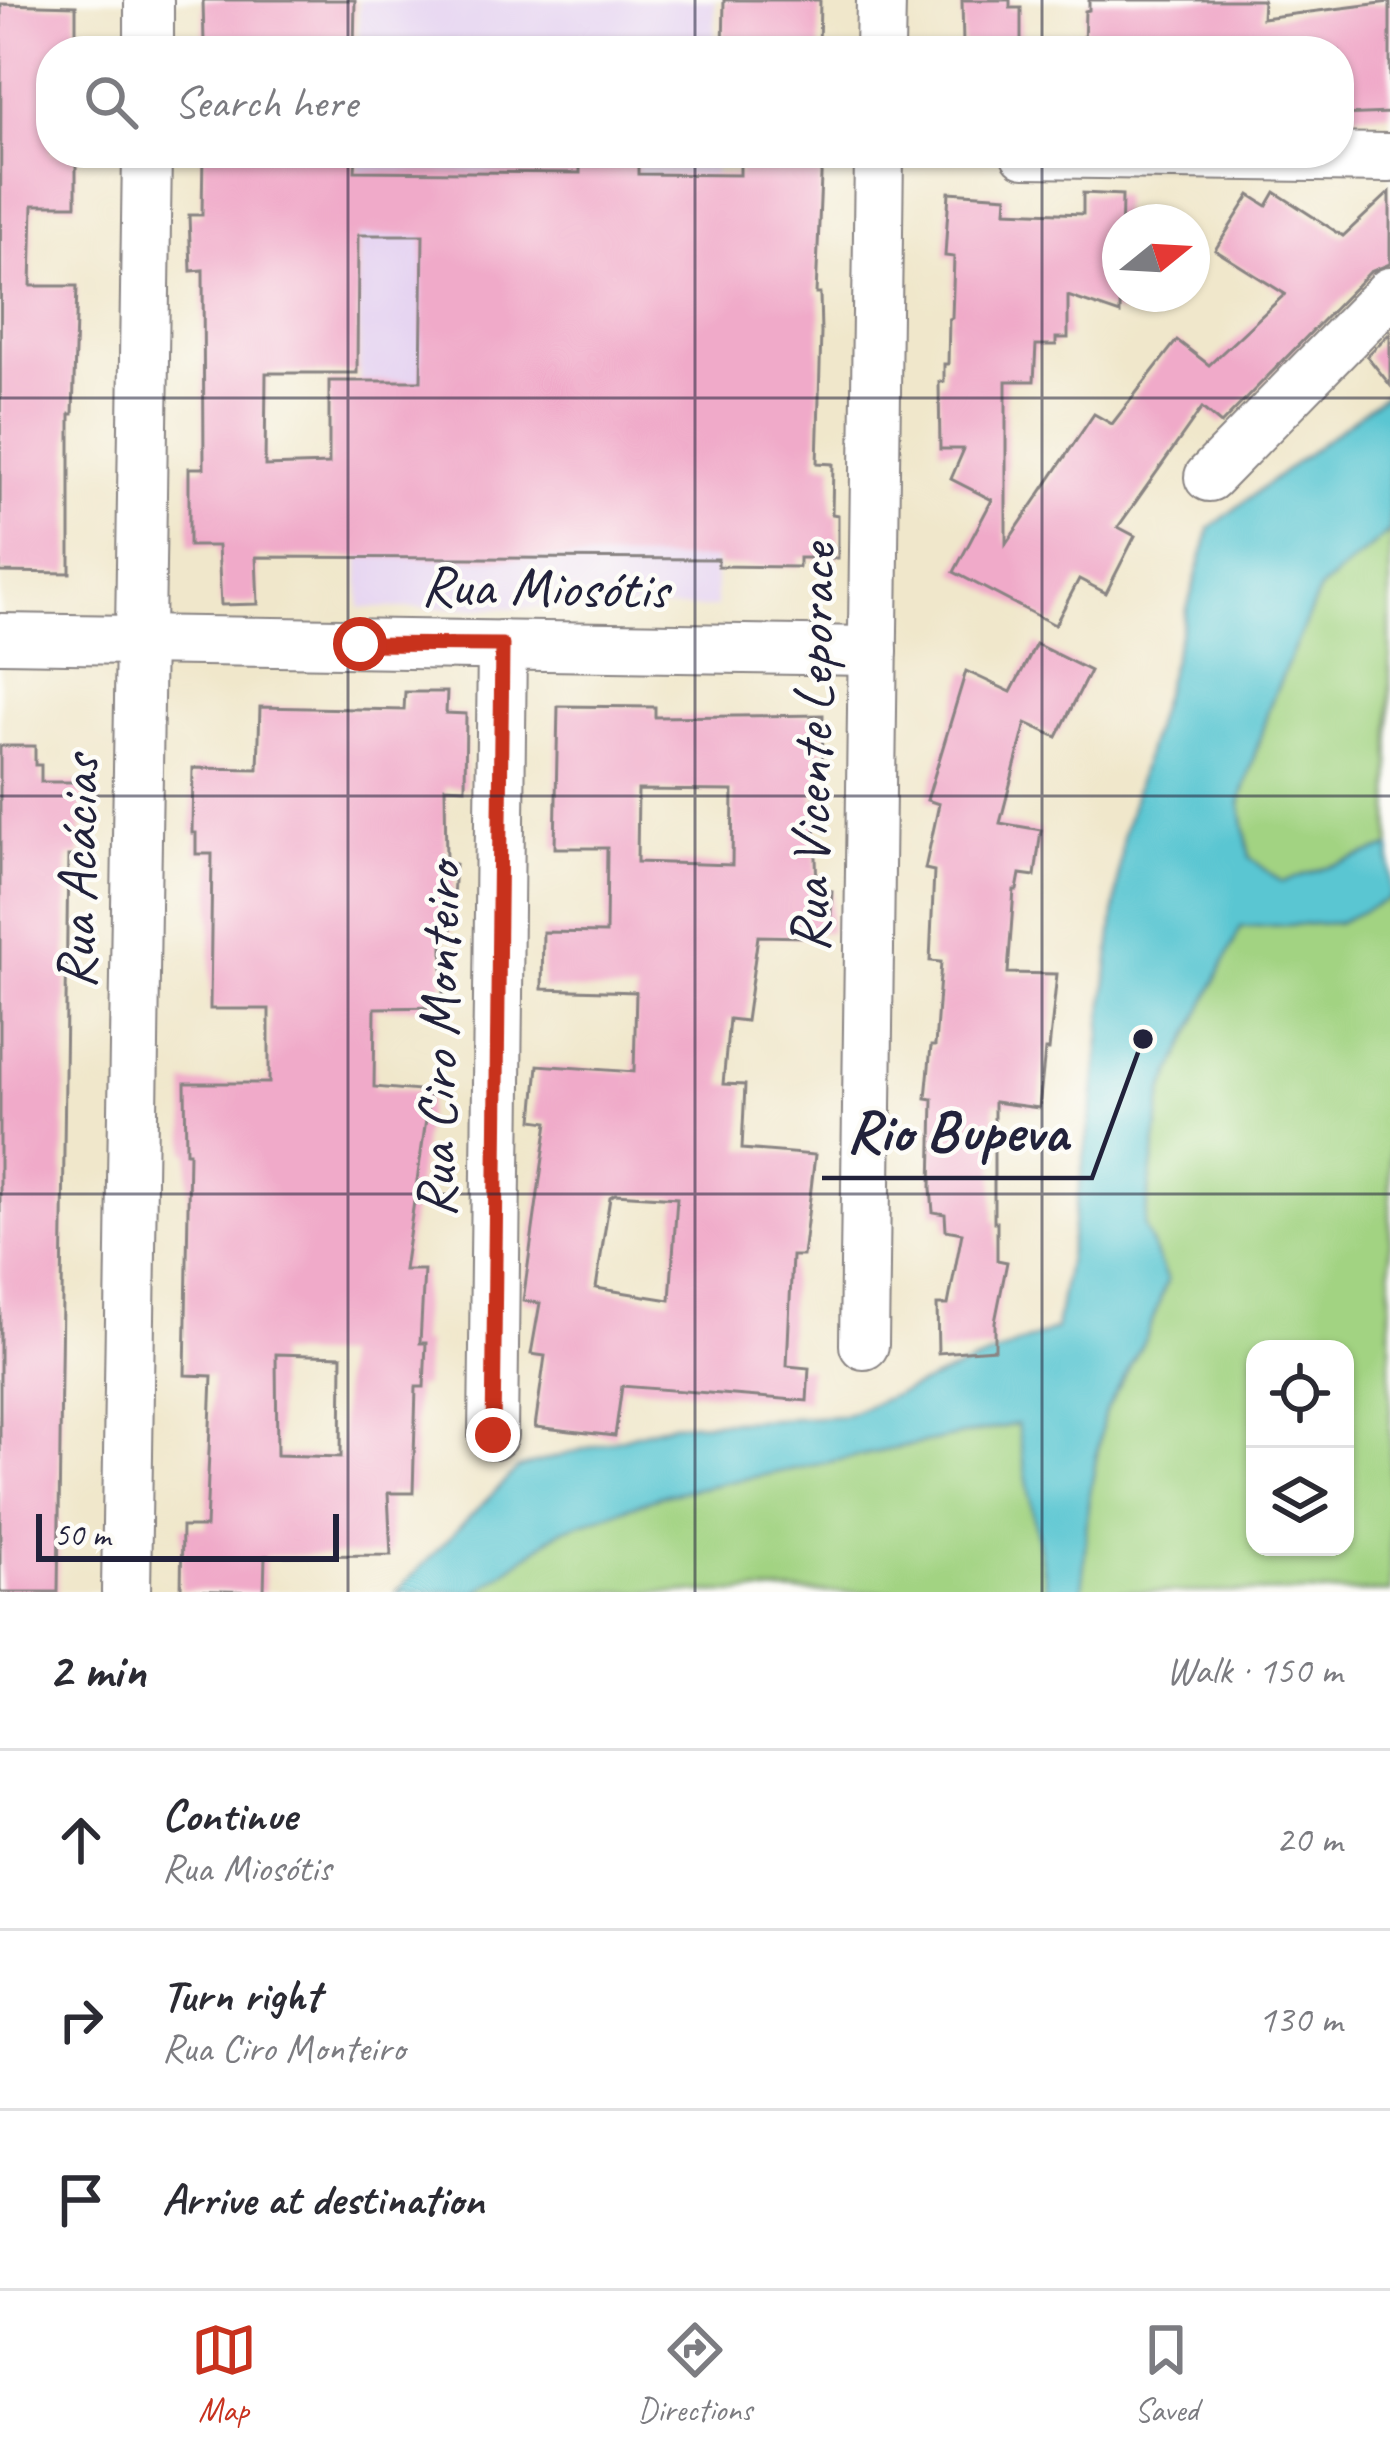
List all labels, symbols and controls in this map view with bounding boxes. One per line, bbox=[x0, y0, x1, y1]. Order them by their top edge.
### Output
search box bbox=[36, 36, 1354, 168]
icon: search bbox=[78, 69, 144, 135]
text: Search here bbox=[174, 74, 357, 131]
north arrow bbox=[1102, 204, 1210, 312]
street label: Rua Vicente Leporace bbox=[772, 540, 852, 953]
street label: Rua Miosótis bbox=[421, 549, 674, 625]
route start bbox=[333, 617, 387, 671]
street label: Rua Acácias bbox=[39, 750, 115, 989]
street label: Rua Ciro Monteiro bbox=[399, 856, 477, 1218]
callout: Rio Bupeva bbox=[822, 1082, 1092, 1178]
text: Rio Bupeva bbox=[846, 1093, 1072, 1169]
map controls bbox=[1246, 1340, 1354, 1556]
button: locate bbox=[1246, 1340, 1354, 1448]
route end bbox=[466, 1408, 520, 1462]
button: layers bbox=[1246, 1448, 1354, 1556]
scale bar bbox=[36, 1508, 339, 1561]
text: 50 m bbox=[54, 1514, 110, 1556]
text: 2 min bbox=[48, 1638, 146, 1702]
text: Walk · 150 m bbox=[1166, 1646, 1342, 1695]
text: Continue bbox=[162, 1787, 296, 1844]
icon: ahead bbox=[48, 1807, 114, 1873]
text: 20 m bbox=[1276, 1815, 1342, 1864]
text: Rua Miosótis bbox=[162, 1844, 331, 1893]
text: Turn right bbox=[162, 1967, 320, 2024]
icon: right bbox=[48, 1987, 114, 2053]
text: 130 m bbox=[1258, 1995, 1342, 2044]
text: Rua Ciro Monteiro bbox=[162, 2024, 405, 2073]
icon: arrive bbox=[48, 2167, 114, 2233]
text: Arrive at destination bbox=[162, 2171, 484, 2228]
tab: Map bbox=[191, 2317, 257, 2431]
tab: Directions bbox=[638, 2317, 752, 2431]
tab: Saved bbox=[1133, 2317, 1199, 2431]

